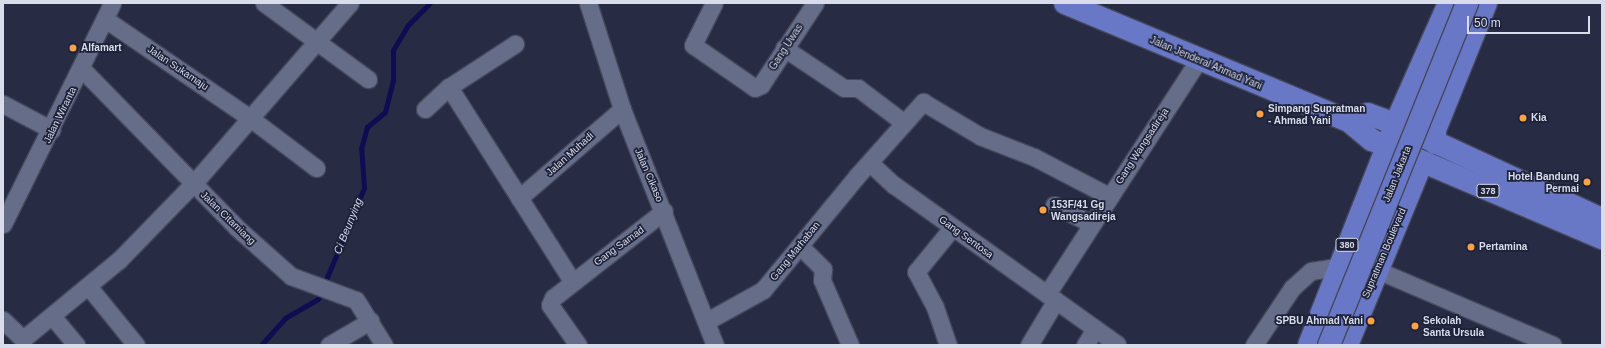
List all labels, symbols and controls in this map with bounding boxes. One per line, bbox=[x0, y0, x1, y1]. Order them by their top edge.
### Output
scale bar bbox=[1469, 8, 1592, 34]
text: 50 m bbox=[1474, 16, 1501, 30]
street label: Gang Uwas bbox=[767, 22, 805, 72]
street label: Jalan Jenderal Ahmad Yani bbox=[1148, 34, 1264, 92]
place label: Alfamart bbox=[81, 42, 122, 54]
marker: Alfamart bbox=[68, 43, 78, 53]
street label: Jalan Sukamaju bbox=[145, 43, 211, 93]
street label: Jalan Wiranta bbox=[41, 85, 79, 145]
place label: Simpang Supratman - Ahmad Yani bbox=[1268, 102, 1365, 126]
street label: Gang Wangsadireja bbox=[1113, 106, 1171, 186]
marker: Simpang Supratman - Ahmad Yani bbox=[1255, 109, 1265, 119]
place label: Kia bbox=[1531, 112, 1547, 124]
marker: Kia bbox=[1518, 113, 1528, 123]
street label: Jalan Muhadi bbox=[544, 130, 596, 178]
street label: Jalan Jakarta bbox=[1380, 144, 1414, 204]
street label: Jalan Cikaso bbox=[632, 146, 666, 204]
place label: Hotel Bandung Permai bbox=[1508, 170, 1579, 194]
marker: Hotel Bandung Permai bbox=[1582, 177, 1592, 187]
road number: 378 bbox=[1476, 184, 1500, 198]
street label: Jalan Citamiang bbox=[198, 189, 258, 247]
water label: Ci Beunying bbox=[331, 196, 365, 256]
place label: 153F/41 Gg Wangsadireja bbox=[1051, 198, 1116, 222]
marker: 153F/41 Gg Wangsadireja bbox=[1038, 205, 1048, 215]
street label: Supratman Boulevard bbox=[1360, 206, 1408, 300]
street label: Gang Sentosa bbox=[937, 213, 995, 261]
street label: Gang Marhaban bbox=[768, 219, 822, 283]
street label: Gang Samad bbox=[592, 224, 646, 268]
road number: 380 bbox=[1335, 238, 1359, 252]
place label: Pertamina bbox=[1479, 241, 1527, 253]
marker: Pertamina bbox=[1466, 242, 1476, 252]
place label: Sekolah Santa Ursula bbox=[1423, 314, 1484, 338]
place label: SPBU Ahmad Yani bbox=[1275, 315, 1363, 327]
marker: SPBU Ahmad Yani bbox=[1366, 316, 1376, 326]
marker: Sekolah Santa Ursula bbox=[1410, 321, 1420, 331]

